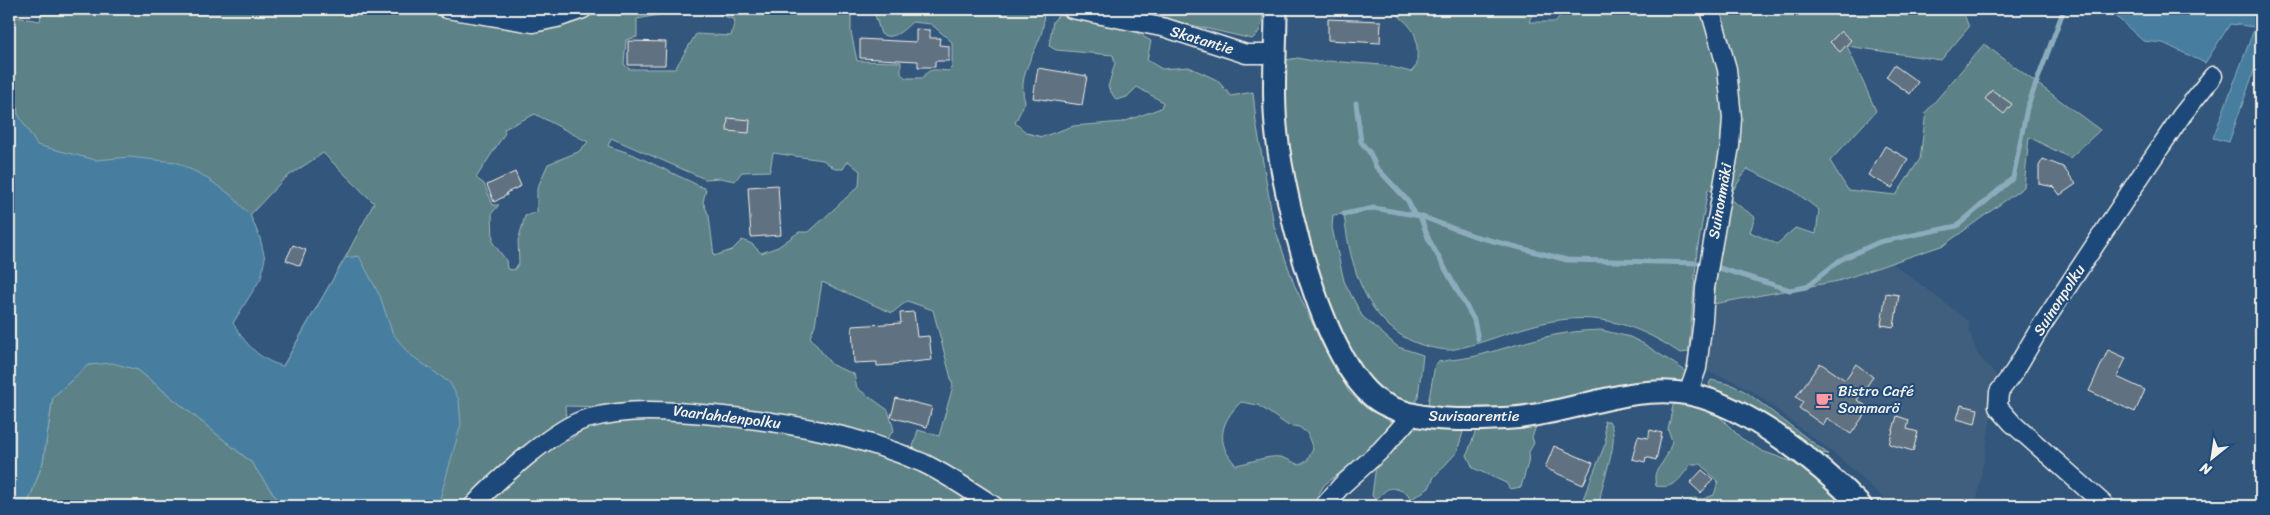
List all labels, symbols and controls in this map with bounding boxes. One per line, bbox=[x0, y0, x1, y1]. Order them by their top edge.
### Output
street label: Skatantie bbox=[1167, 18, 1237, 62]
street label: Suinonmäki bbox=[1701, 160, 1740, 241]
street label: Suinonpolku bbox=[2026, 259, 2092, 341]
place label: Bistro Café Sommarö bbox=[1838, 378, 1914, 421]
cafe icon: Bistro Café Sommarö bbox=[1814, 390, 1834, 410]
street label: Vaarlahdenpolku bbox=[672, 397, 782, 437]
street label: Suvisaarentie bbox=[1429, 403, 1520, 429]
north arrow bbox=[2188, 432, 2238, 482]
text: N bbox=[2195, 455, 2217, 483]

